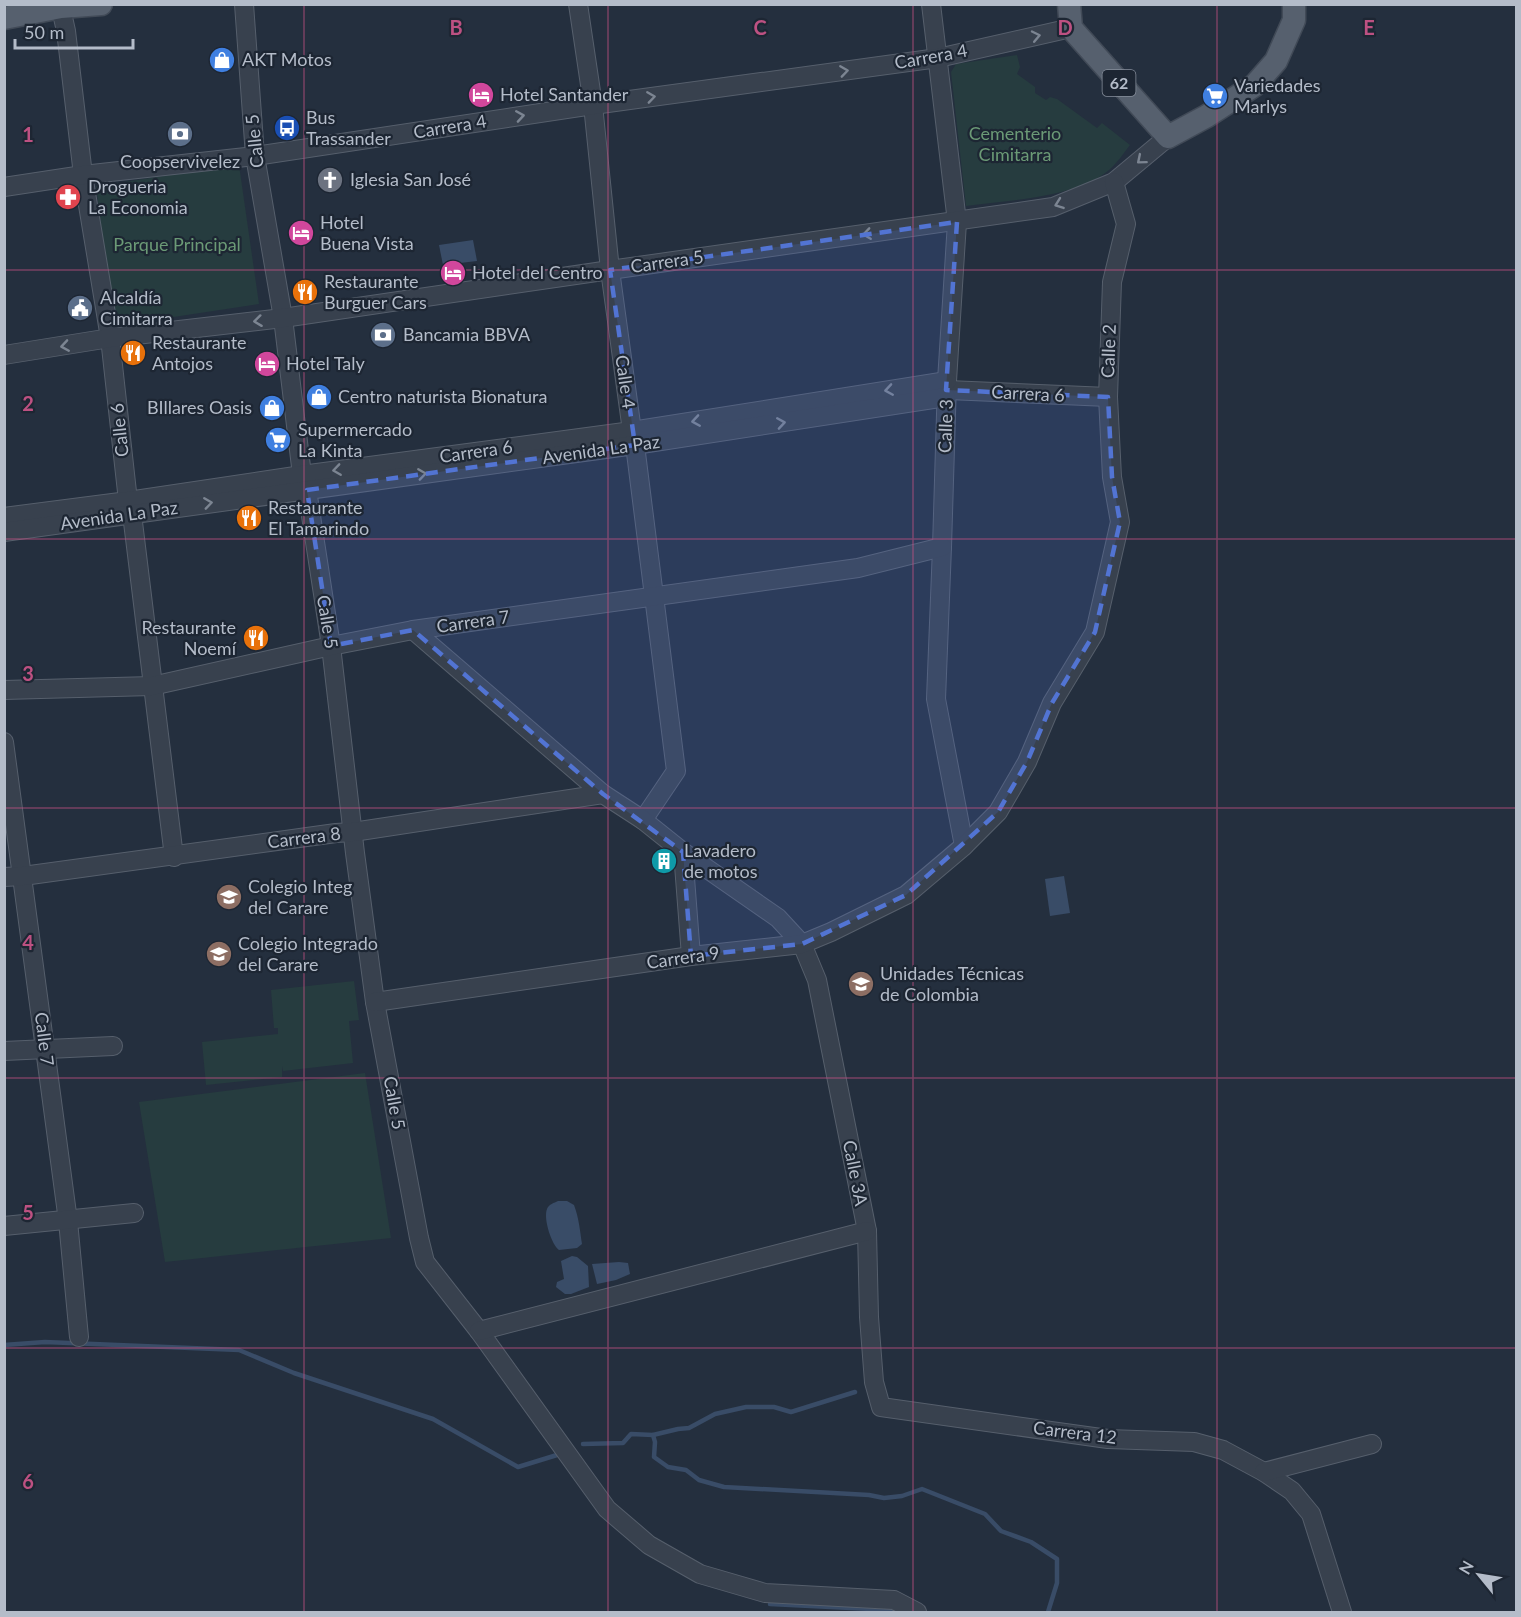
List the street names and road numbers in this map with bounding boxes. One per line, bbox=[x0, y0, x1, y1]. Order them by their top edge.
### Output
street label: Carrera 4 bbox=[893, 39, 969, 73]
road number: 62 bbox=[1102, 70, 1136, 96]
street label: Carrera 4 bbox=[412, 109, 488, 143]
street label: Calle 5 bbox=[240, 113, 268, 169]
street label: Carrera 5 bbox=[629, 245, 705, 277]
street label: Calle 2 bbox=[1096, 324, 1120, 378]
street label: Calle 4 bbox=[611, 354, 641, 410]
street label: Carrera 6 bbox=[991, 380, 1065, 406]
street label: Calle 3 bbox=[933, 399, 957, 453]
street label: Calle 6 bbox=[105, 402, 133, 458]
street label: Avenida La Paz bbox=[541, 430, 661, 468]
street label: Carrera 6 bbox=[438, 435, 514, 467]
street label: Avenida La Paz bbox=[59, 496, 179, 534]
street label: Calle 5 bbox=[313, 593, 343, 650]
street label: Carrera 7 bbox=[435, 605, 511, 637]
street label: Carrera 8 bbox=[266, 822, 342, 852]
street label: Carrera 9 bbox=[645, 941, 721, 973]
street label: Calle 7 bbox=[31, 1011, 59, 1067]
street label: Calle 5 bbox=[379, 1074, 411, 1131]
street label: Calle 3A bbox=[839, 1138, 873, 1208]
street label: Carrera 12 bbox=[1032, 1416, 1118, 1448]

